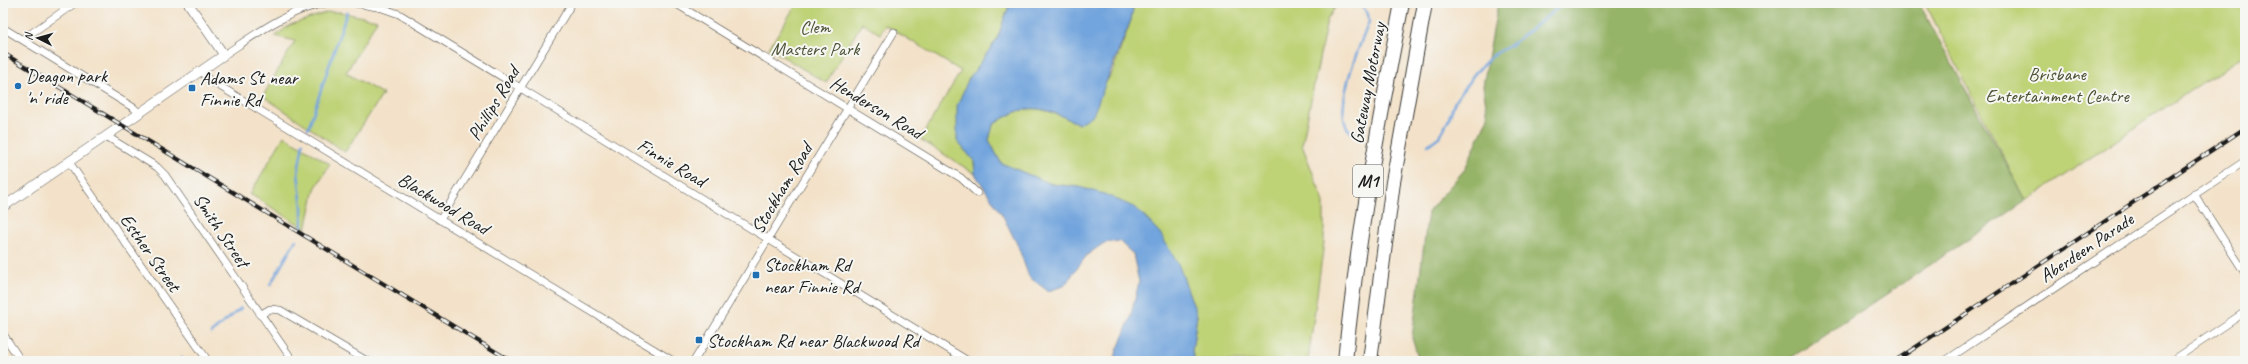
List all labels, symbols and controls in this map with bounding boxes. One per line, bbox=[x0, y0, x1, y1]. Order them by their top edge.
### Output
park label: Clem Masters Park bbox=[771, 15, 861, 61]
north arrow bbox=[18, 18, 58, 58]
street label: Gateway Motorway bbox=[1344, 19, 1392, 146]
text: N bbox=[21, 31, 36, 41]
street label: Phillips Road bbox=[462, 60, 527, 145]
park label: Brisbane Entertainment Centre bbox=[1985, 62, 2130, 108]
place label: Deagon park 'n' ride bbox=[26, 64, 108, 110]
place label: Adams St near Finnie Rd bbox=[200, 66, 300, 112]
street label: Henderson Road bbox=[826, 71, 929, 146]
marker: Deagon park 'n' ride bbox=[13, 81, 23, 91]
marker: Adams St near Finnie Rd bbox=[187, 83, 197, 93]
street label: Finnie Road bbox=[633, 133, 713, 194]
street label: Stockham Road bbox=[745, 137, 820, 238]
road number: M1 bbox=[1353, 165, 1383, 197]
street label: Blackwood Road bbox=[393, 167, 496, 242]
street label: Smith Street bbox=[188, 189, 256, 274]
street label: Aberdeen Parade bbox=[2035, 207, 2140, 288]
street label: Esther Street bbox=[115, 209, 187, 298]
place label: Stockham Rd near Finnie Rd bbox=[764, 253, 862, 299]
marker: Stockham Rd near Finnie Rd bbox=[751, 270, 761, 280]
place label: Stockham Rd near Blackwood Rd bbox=[707, 329, 923, 353]
marker: Stockham Rd near Blackwood Rd bbox=[694, 335, 704, 345]

